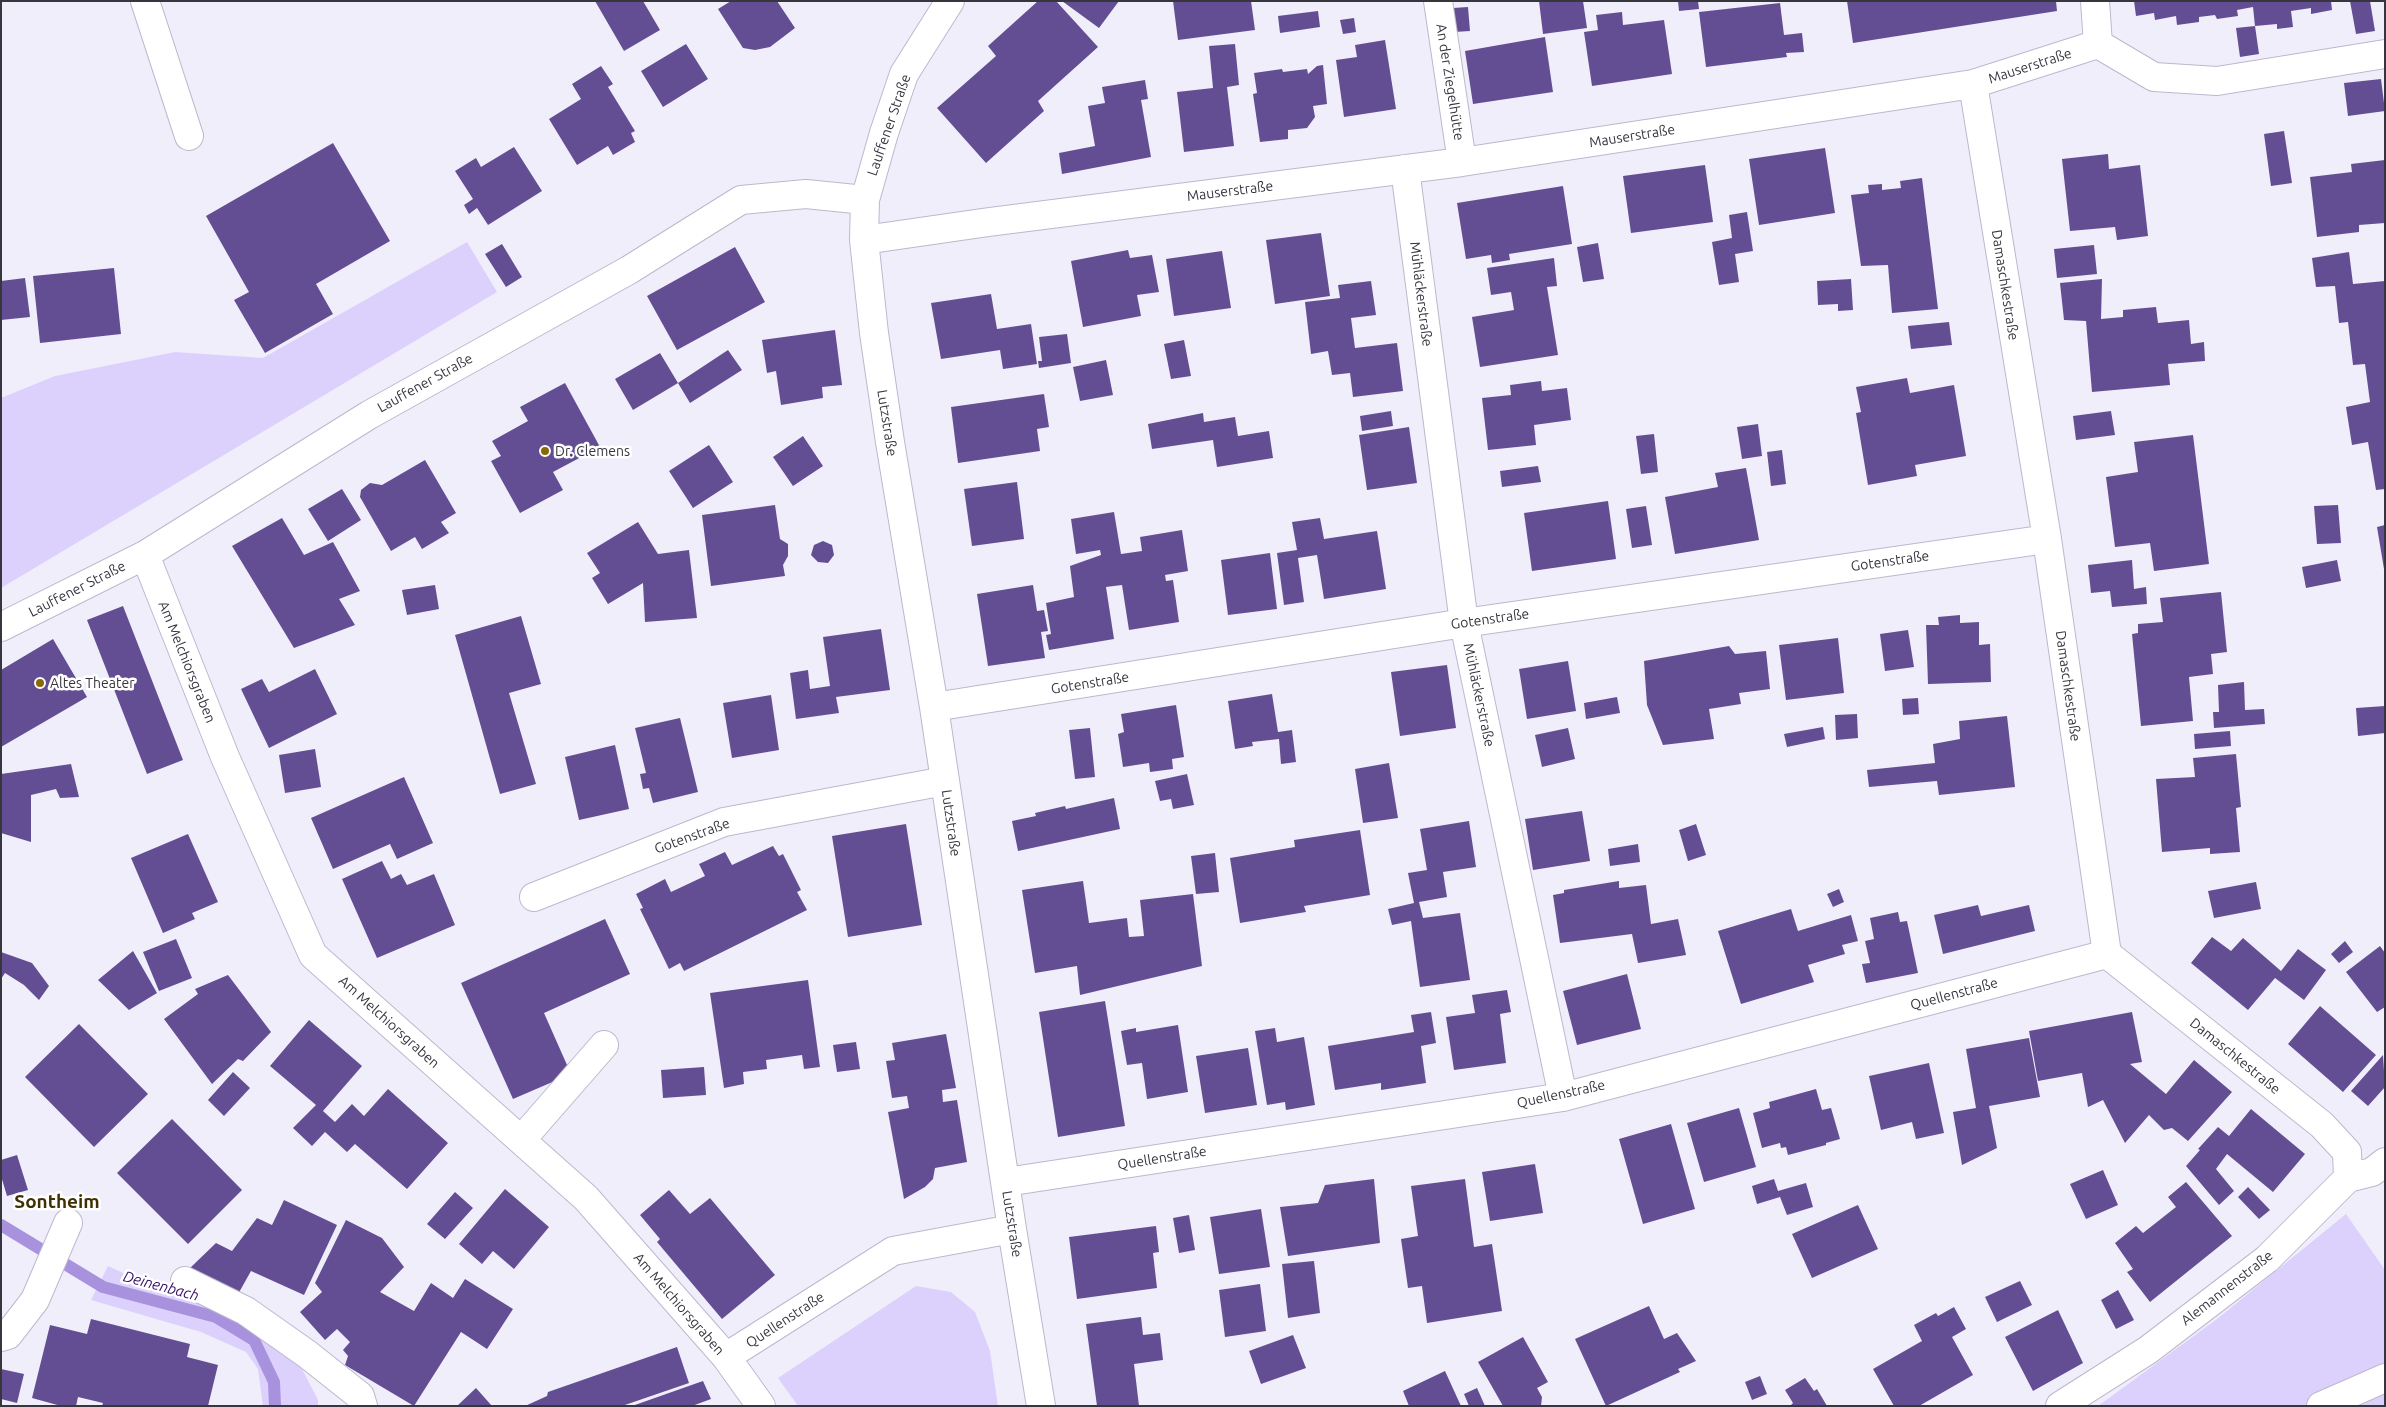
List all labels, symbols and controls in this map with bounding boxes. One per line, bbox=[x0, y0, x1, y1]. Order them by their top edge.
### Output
street label: An der Ziegelhütte bbox=[1432, 22, 1468, 142]
street label: Mauserstraße bbox=[1986, 45, 2074, 87]
street label: Lauffener Straße bbox=[864, 72, 914, 178]
street label: Mauserstraße bbox=[1588, 121, 1676, 151]
street label: Mauserstraße bbox=[1186, 177, 1274, 205]
street label: Damaschkestraße bbox=[1988, 229, 2022, 341]
street label: Mühläckerstraße bbox=[1406, 241, 1436, 347]
street label: Lauffener Straße bbox=[374, 350, 476, 416]
street label: Lutzstraße bbox=[873, 388, 901, 458]
place label: Dr. Clemens bbox=[555, 443, 630, 459]
marker: Dr. Clemens bbox=[539, 445, 551, 457]
street label: Gotenstraße bbox=[1850, 547, 1930, 575]
street label: Lauffener Straße bbox=[26, 557, 128, 621]
street label: Am Melchiorsgraben bbox=[155, 599, 219, 725]
street label: Gotenstraße bbox=[1450, 605, 1530, 633]
street label: Damaschkestraße bbox=[2052, 630, 2084, 742]
street label: Mühläckerstraße bbox=[1460, 642, 1498, 748]
street label: Gotenstraße bbox=[1050, 669, 1130, 697]
place label: Altes Theater bbox=[50, 675, 134, 691]
marker: Altes Theater bbox=[34, 677, 46, 689]
street label: Lutzstraße bbox=[938, 789, 964, 857]
street label: Gotenstraße bbox=[652, 815, 732, 857]
street label: Am Melchiorsgraben bbox=[335, 972, 443, 1072]
street label: Quellenstraße bbox=[1908, 974, 2000, 1014]
street label: Damaschkestraße bbox=[2186, 1014, 2284, 1098]
street label: Quellenstraße bbox=[1515, 1076, 1607, 1112]
street label: Quellenstraße bbox=[1116, 1143, 1208, 1173]
street label: Lutzstraße bbox=[998, 1189, 1026, 1259]
district label: Sontheim bbox=[14, 1191, 100, 1213]
street label: Alemannenstraße bbox=[2178, 1247, 2276, 1329]
street label: Am Melchiorsgraben bbox=[630, 1249, 728, 1359]
water label: Deinenbach bbox=[121, 1267, 201, 1305]
street label: Quellenstraße bbox=[743, 1288, 827, 1352]

